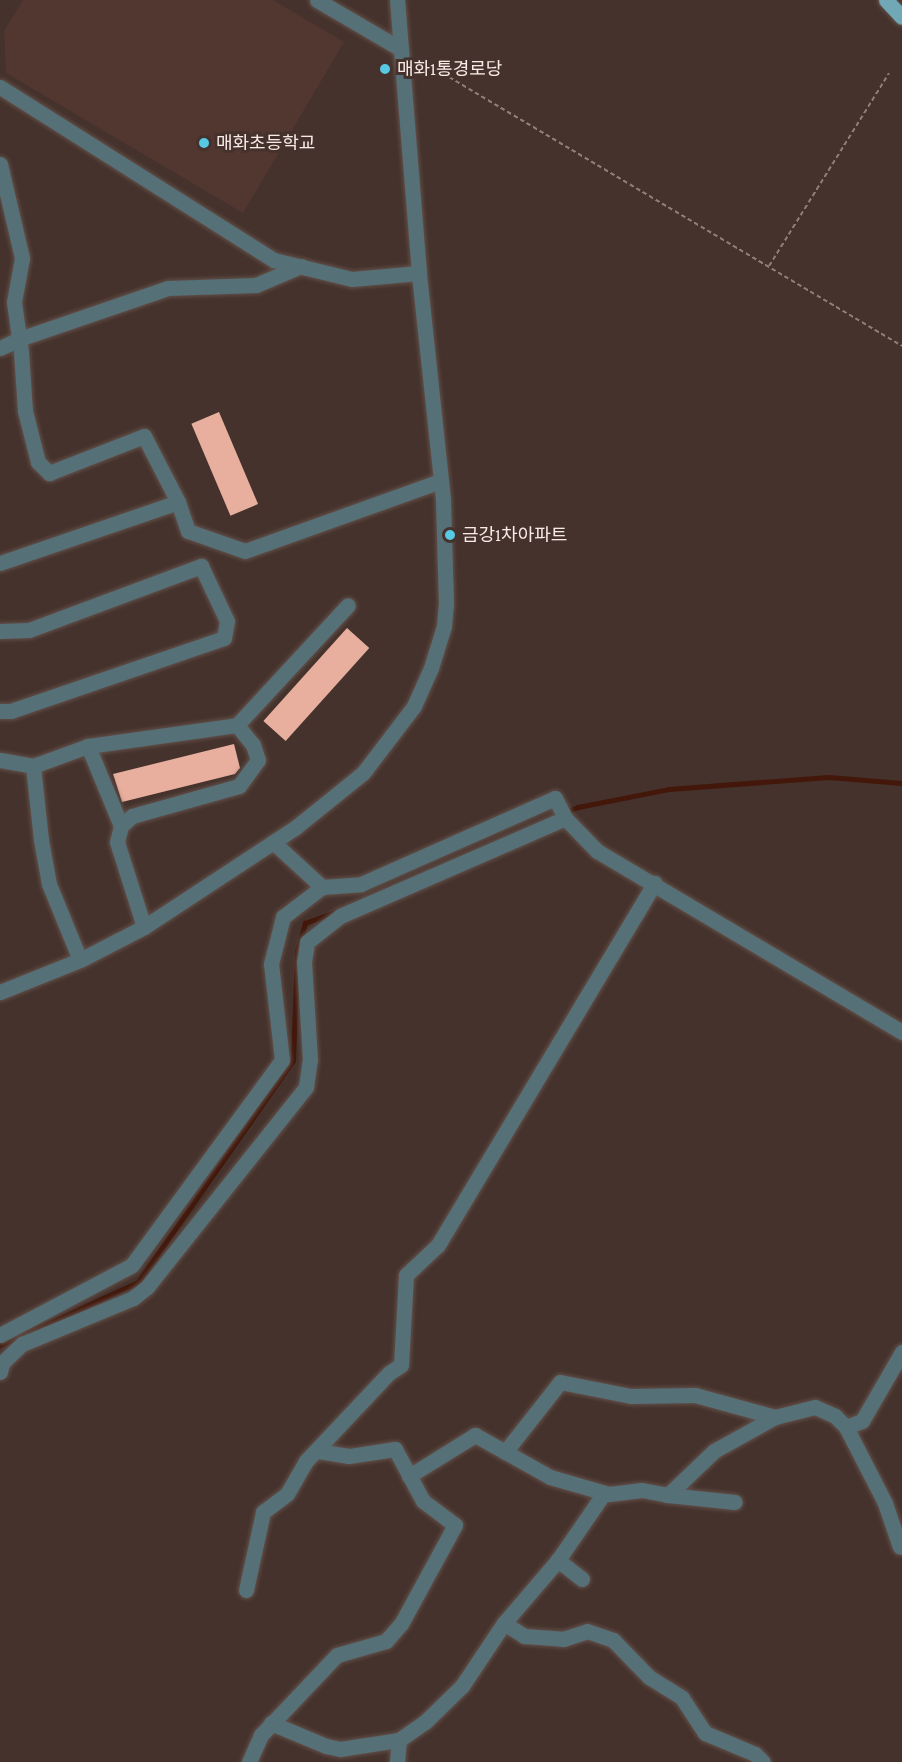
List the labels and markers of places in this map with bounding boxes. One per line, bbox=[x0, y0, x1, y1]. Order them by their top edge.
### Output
place label: 매화1통경로당 bbox=[397, 58, 502, 80]
marker: 매화1통경로당 bbox=[378, 62, 392, 76]
place label: 매화초등학교 bbox=[216, 132, 315, 154]
marker: 매화초등학교 bbox=[197, 136, 211, 150]
place label: 금강1차아파트 bbox=[462, 524, 567, 546]
marker: 금강1차아파트 bbox=[443, 528, 457, 542]

